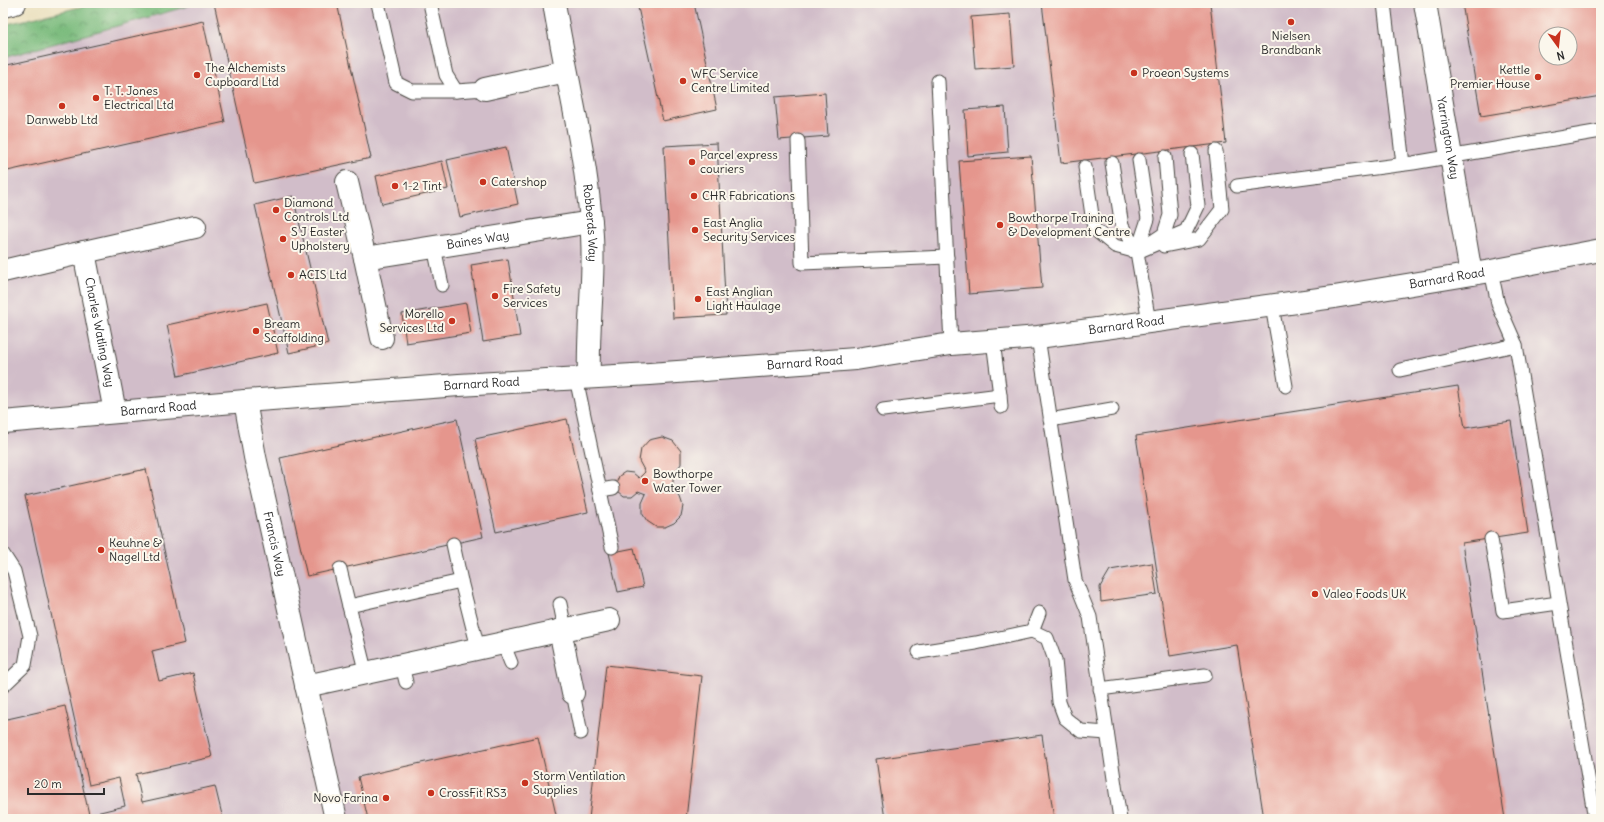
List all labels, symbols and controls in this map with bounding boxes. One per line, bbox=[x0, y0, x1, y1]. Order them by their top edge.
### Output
marker: Nielsen Brandbank bbox=[1286, 17, 1296, 27]
north arrow bbox=[1538, 26, 1578, 66]
place label: Nielsen Brandbank bbox=[1261, 28, 1321, 57]
text: N bbox=[1555, 48, 1566, 63]
place label: The Alchemists Cupboard Ltd bbox=[205, 60, 286, 89]
place label: Kettle Premier House bbox=[1450, 62, 1530, 91]
place label: Proeon Systems bbox=[1142, 65, 1229, 80]
place label: WFC Service Centre Limited bbox=[691, 66, 770, 95]
marker: Proeon Systems bbox=[1129, 68, 1139, 78]
marker: The Alchemists Cupboard Ltd bbox=[192, 70, 202, 80]
marker: Kettle Premier House bbox=[1533, 72, 1543, 82]
marker: WFC Service Centre Limited bbox=[678, 76, 688, 86]
place label: T. T. Jones Electrical Ltd bbox=[104, 83, 174, 112]
marker: T. T. Jones Electrical Ltd bbox=[91, 93, 101, 103]
street label: Yarrington Way bbox=[1434, 96, 1463, 180]
marker: Danwebb Ltd bbox=[57, 101, 67, 111]
place label: Danwebb Ltd bbox=[26, 112, 98, 127]
place label: Parcel express couriers bbox=[700, 147, 778, 176]
marker: Parcel express couriers bbox=[687, 157, 697, 167]
place label: Catershop bbox=[491, 174, 547, 189]
marker: Catershop bbox=[478, 177, 488, 187]
place label: 1-2 Tint bbox=[403, 178, 442, 193]
marker: 1-2 Tint bbox=[390, 181, 400, 191]
street label: Robberds Way bbox=[580, 183, 601, 262]
place label: CHR Fabrications bbox=[702, 188, 795, 203]
marker: CHR Fabrications bbox=[689, 191, 699, 201]
place label: Diamond Controls Ltd bbox=[284, 195, 349, 224]
marker: Diamond Controls Ltd bbox=[271, 205, 281, 215]
place label: Bowthorpe Training & Development Centre bbox=[1008, 210, 1130, 239]
place label: East Anglia Security Services bbox=[703, 215, 795, 244]
marker: Bowthorpe Training & Development Centre bbox=[995, 220, 1005, 230]
place label: S J Easter Upholstery bbox=[291, 224, 350, 253]
marker: East Anglia Security Services bbox=[690, 225, 700, 235]
street label: Baines Way bbox=[445, 227, 510, 252]
marker: S J Easter Upholstery bbox=[278, 234, 288, 244]
street label: Barnard Road bbox=[1408, 264, 1486, 291]
place label: ACIS Ltd bbox=[299, 267, 347, 282]
marker: ACIS Ltd bbox=[286, 270, 296, 280]
street label: Charles Watling Way bbox=[82, 276, 118, 388]
place label: Fire Safety Services bbox=[503, 281, 561, 310]
place label: East Anglian Light Haulage bbox=[706, 284, 781, 313]
marker: Fire Safety Services bbox=[490, 291, 500, 301]
marker: East Anglian Light Haulage bbox=[693, 294, 703, 304]
place label: Morello Services Ltd bbox=[379, 306, 444, 335]
street label: Barnard Road bbox=[1087, 312, 1165, 337]
place label: Bream Scaffolding bbox=[264, 316, 324, 345]
marker: Morello Services Ltd bbox=[447, 316, 457, 326]
marker: Bream Scaffolding bbox=[251, 326, 261, 336]
street label: Barnard Road bbox=[766, 352, 843, 372]
street label: Barnard Road bbox=[443, 374, 520, 393]
street label: Barnard Road bbox=[120, 397, 197, 419]
place label: Bowthorpe Water Tower bbox=[653, 466, 722, 495]
marker: Bowthorpe Water Tower bbox=[640, 476, 650, 486]
street label: Francis Way bbox=[260, 510, 289, 578]
place label: Keuhne & Nagel Ltd bbox=[109, 535, 162, 564]
marker: Keuhne & Nagel Ltd bbox=[96, 545, 106, 555]
place label: Valeo Foods UK bbox=[1323, 586, 1407, 601]
marker: Valeo Foods UK bbox=[1310, 589, 1320, 599]
place label: Storm Ventilation Supplies bbox=[533, 768, 626, 797]
scale bar bbox=[28, 770, 104, 796]
text: 20 m bbox=[34, 776, 62, 791]
marker: Storm Ventilation Supplies bbox=[520, 778, 530, 788]
place label: CrossFit RS3 bbox=[439, 785, 507, 800]
marker: CrossFit RS3 bbox=[426, 788, 436, 798]
place label: Novo Farina bbox=[313, 790, 378, 805]
marker: Novo Farina bbox=[381, 793, 391, 803]

